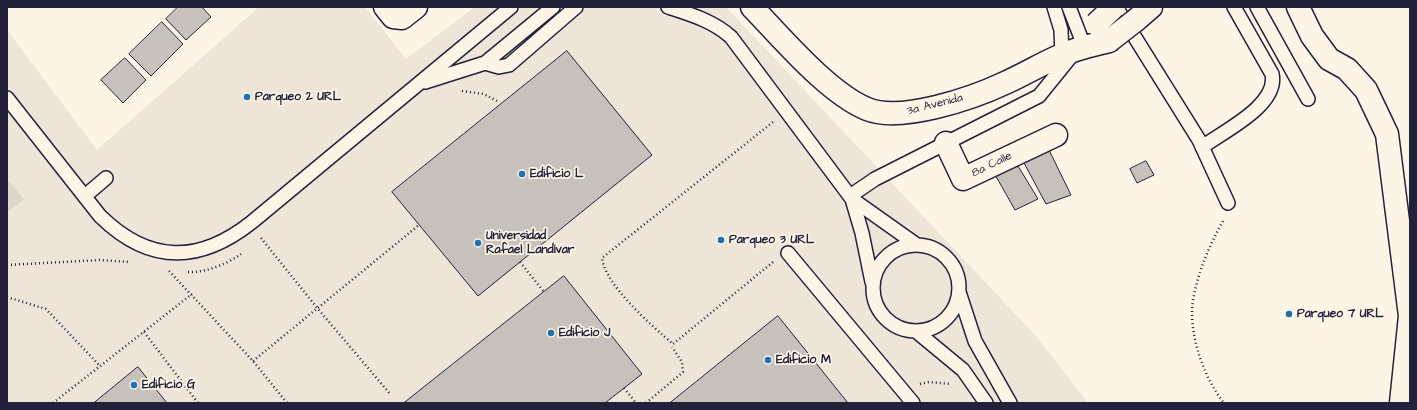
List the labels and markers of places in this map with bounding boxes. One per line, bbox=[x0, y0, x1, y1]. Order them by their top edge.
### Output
place label: Parqueo 2 URL bbox=[255, 90, 341, 104]
marker: Parqueo 2 URL bbox=[242, 92, 252, 102]
place label: Edificio L bbox=[530, 167, 583, 181]
marker: Edificio L bbox=[517, 169, 527, 179]
place label: Universidad Rafael Landívar bbox=[486, 229, 574, 257]
place label: Parqueo 3 URL bbox=[729, 233, 814, 247]
marker: Parqueo 3 URL bbox=[716, 235, 726, 245]
marker: Universidad Rafael Landívar bbox=[473, 238, 483, 248]
place label: Parqueo 7 URL bbox=[1297, 307, 1383, 321]
marker: Parqueo 7 URL bbox=[1284, 309, 1294, 319]
place label: Edificio J bbox=[559, 326, 610, 340]
marker: Edificio J bbox=[546, 328, 556, 338]
place label: Edificio M bbox=[776, 353, 831, 367]
marker: Edificio M bbox=[763, 355, 773, 365]
place label: Edificio G bbox=[142, 378, 195, 392]
marker: Edificio G bbox=[129, 380, 139, 390]

